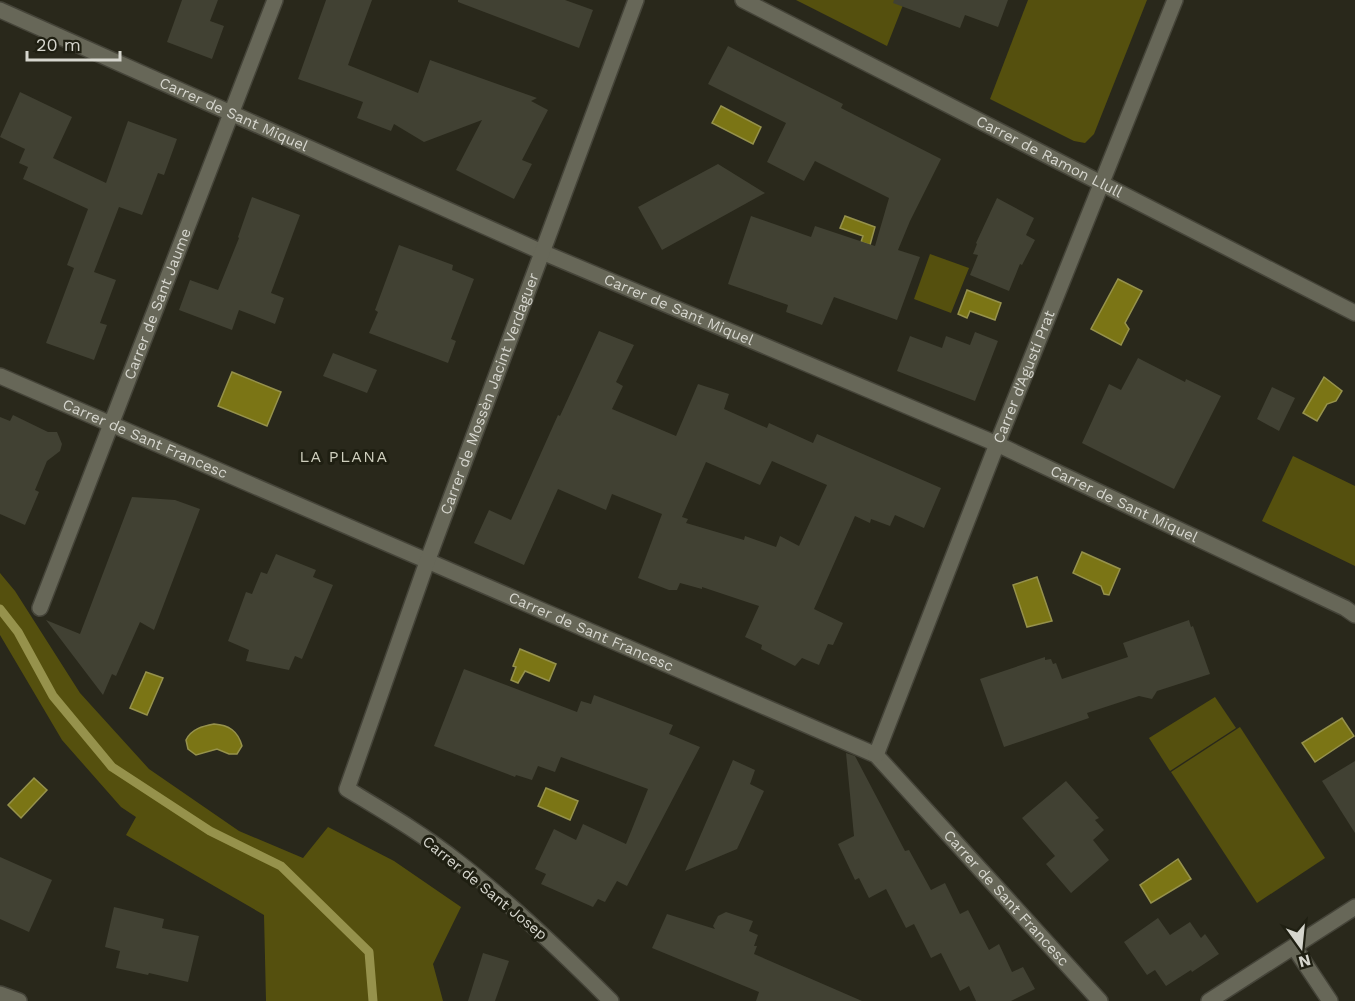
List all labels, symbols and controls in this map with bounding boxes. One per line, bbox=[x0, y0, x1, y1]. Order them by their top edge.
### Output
scale bar bbox=[27, 24, 120, 62]
text: 20 m bbox=[36, 34, 81, 55]
street label: Carrer de Sant Miquel bbox=[157, 73, 311, 156]
street label: Carrer de Ramon Llull bbox=[973, 112, 1126, 202]
street label: Carrer de Sant Jaume bbox=[120, 226, 195, 382]
street label: Carrer de Mossèn Jacint Verdaguer bbox=[436, 270, 543, 517]
street label: Carrer de Sant Miquel bbox=[601, 270, 757, 349]
street label: Carrer d'Agustí Prat bbox=[989, 307, 1059, 446]
street label: Carrer de Sant Francesc bbox=[60, 395, 230, 482]
district label: LA PLANA bbox=[299, 447, 389, 466]
street label: Carrer de Sant Miquel bbox=[1048, 461, 1201, 547]
street label: Carrer de Sant Francesc bbox=[506, 588, 676, 675]
street label: Carrer de Sant Francesc bbox=[940, 826, 1073, 970]
street label: Carrer de Sant Josep bbox=[419, 832, 551, 944]
north arrow bbox=[1271, 917, 1331, 977]
text: N bbox=[1297, 950, 1313, 972]

